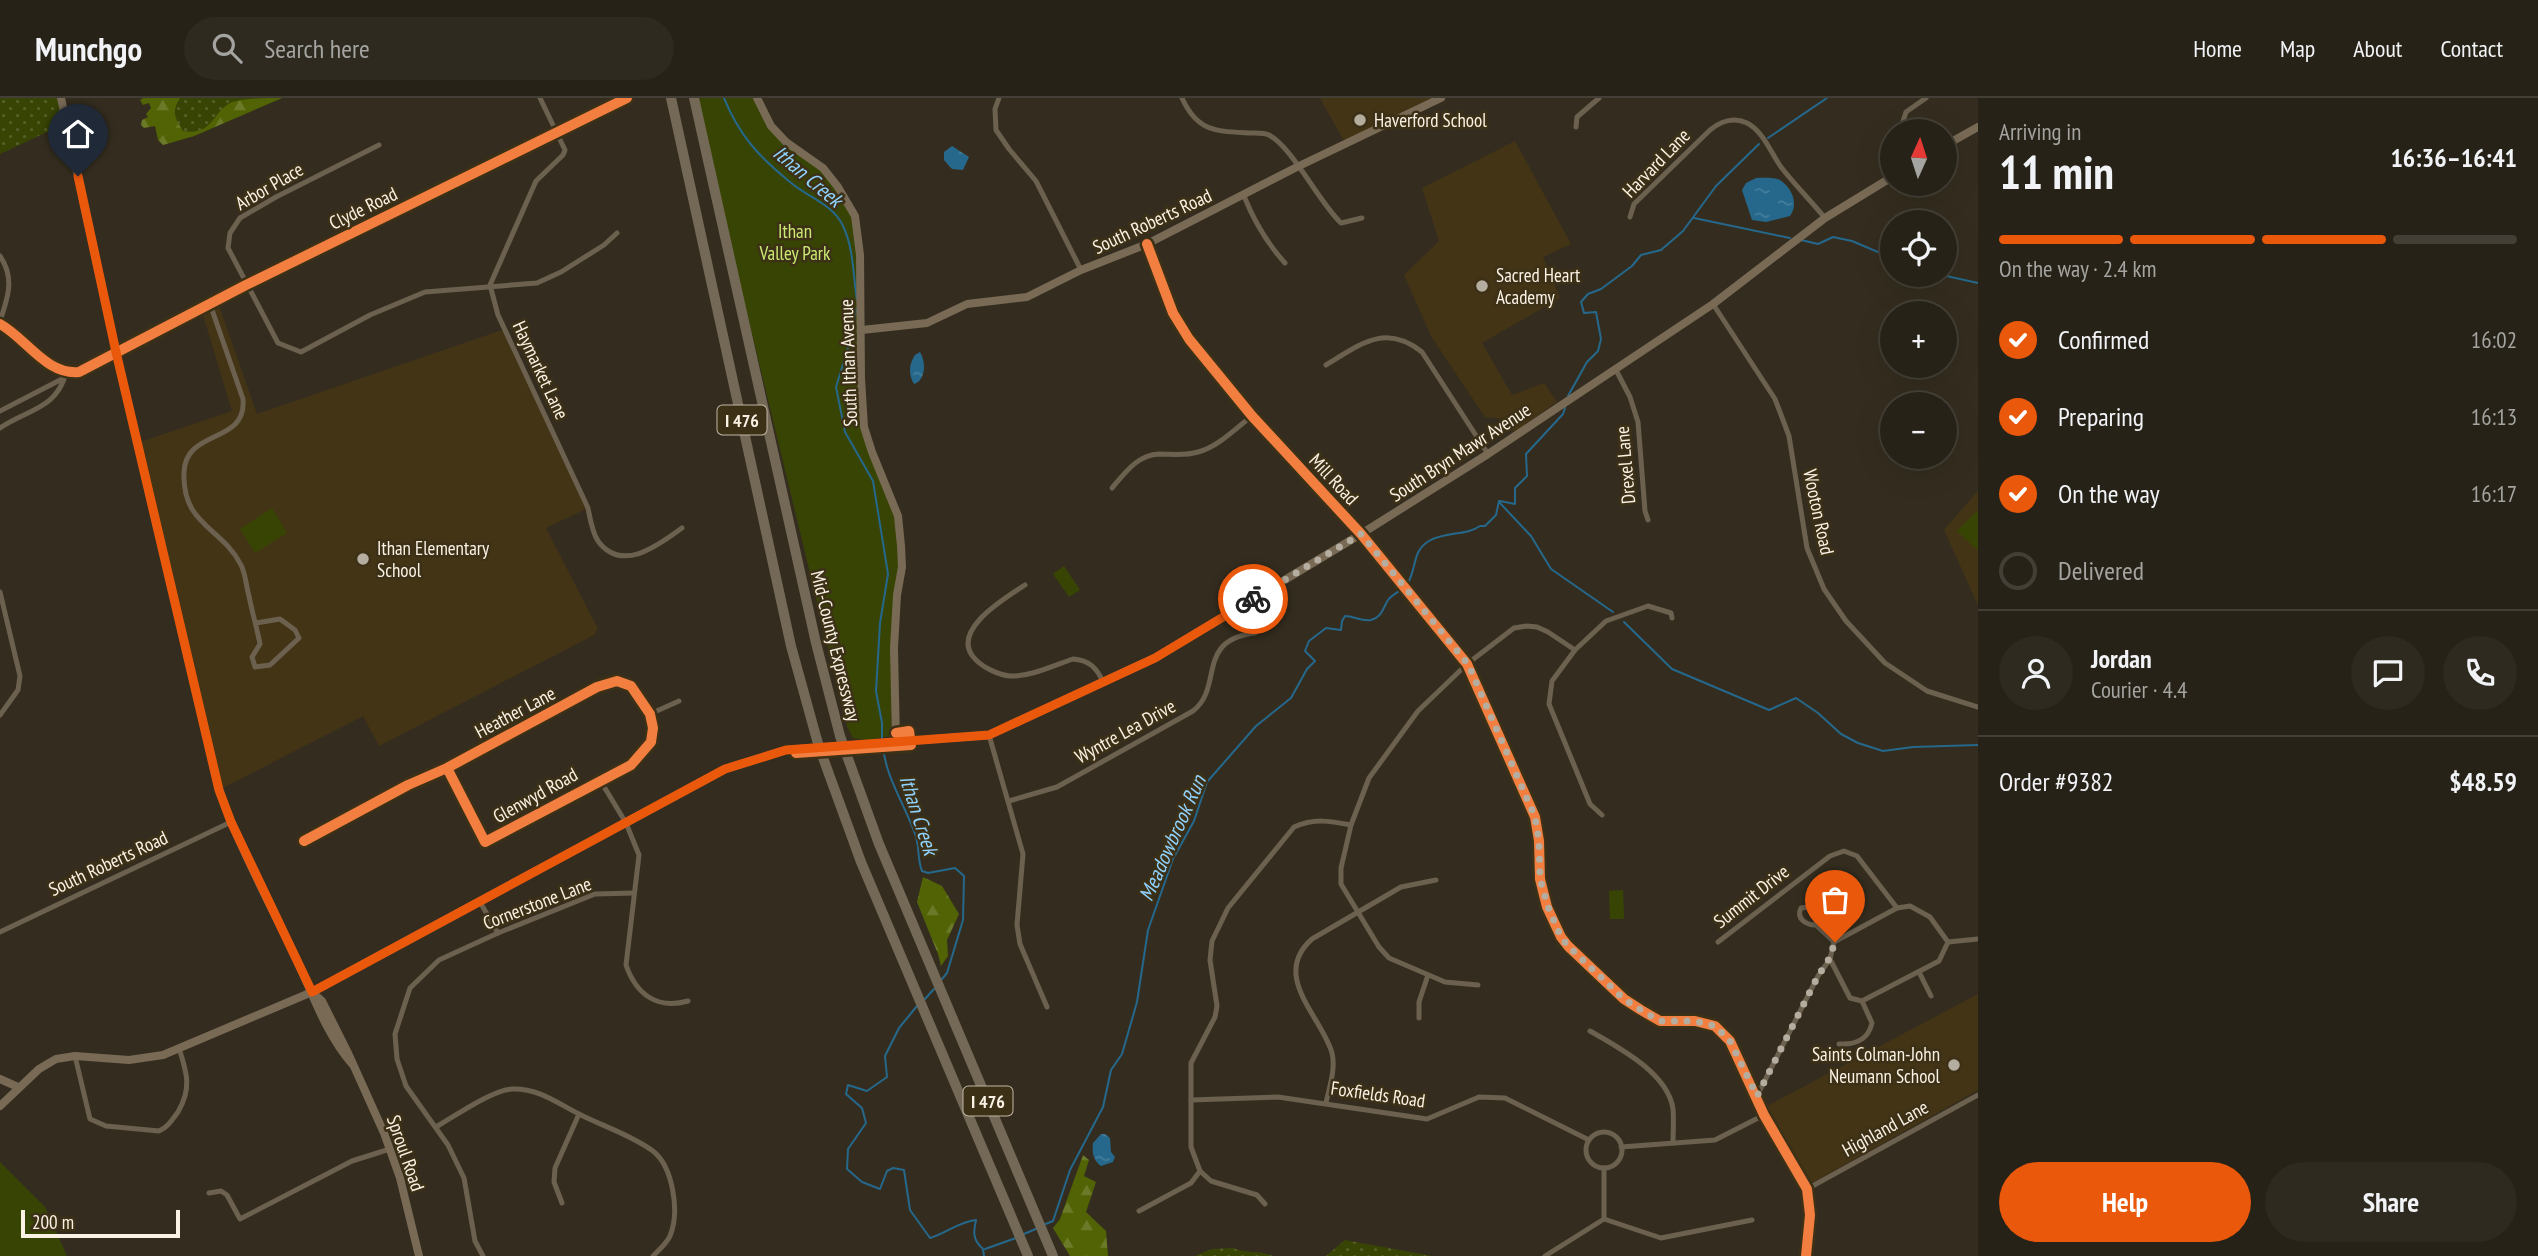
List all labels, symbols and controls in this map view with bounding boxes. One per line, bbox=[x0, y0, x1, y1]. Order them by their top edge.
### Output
search box bbox=[184, 17, 674, 80]
text: Munchgo bbox=[35, 27, 142, 70]
icon: search bbox=[208, 29, 246, 67]
text: Search here bbox=[264, 32, 370, 65]
text: Home bbox=[2193, 33, 2242, 64]
text: Map bbox=[2280, 33, 2315, 64]
text: About bbox=[2353, 33, 2402, 64]
text: Contact bbox=[2440, 33, 2503, 64]
pin bbox=[48, 104, 108, 176]
place label: Haverford School bbox=[1374, 108, 1487, 132]
marker: Haverford School bbox=[1352, 112, 1368, 128]
icon: home bbox=[59, 115, 97, 153]
text: Arriving in bbox=[1999, 117, 2081, 146]
north arrow bbox=[1880, 119, 1956, 196]
map controls bbox=[1880, 119, 1957, 469]
street label: Harvard Lane bbox=[1617, 123, 1695, 203]
water label: Ithan Creek bbox=[768, 139, 850, 215]
text: 16:36–16:41 bbox=[2390, 141, 2517, 174]
text: 11 min bbox=[1999, 142, 2114, 202]
street label: Arbor Place bbox=[231, 157, 308, 215]
street label: Clyde Road bbox=[325, 181, 401, 235]
street label: South Roberts Road bbox=[1089, 183, 1215, 259]
button: locate bbox=[1880, 210, 1957, 287]
park label: Ithan Valley Park bbox=[759, 219, 831, 265]
text: On the way · 2.4 km bbox=[1999, 254, 2156, 283]
place label: Sacred Heart Academy bbox=[1496, 263, 1581, 309]
marker: Sacred Heart Academy bbox=[1474, 278, 1490, 294]
street label: South Ithan Avenue bbox=[834, 299, 862, 427]
button: + bbox=[1880, 301, 1957, 378]
street label: Haymarket Lane bbox=[508, 317, 574, 423]
icon: check bbox=[1999, 321, 2037, 359]
text: Confirmed bbox=[2058, 323, 2149, 356]
text: 16:02 bbox=[2471, 325, 2517, 354]
button: − bbox=[1880, 392, 1957, 469]
street label: South Bryn Mawr Avenue bbox=[1385, 397, 1535, 507]
icon: check bbox=[1999, 398, 2037, 436]
text: Preparing bbox=[2058, 400, 2144, 433]
text: 16:13 bbox=[2471, 402, 2517, 431]
road number: I 476 bbox=[718, 406, 766, 434]
street label: Drexel Lane bbox=[1610, 425, 1640, 505]
street label: Mill Road bbox=[1304, 448, 1364, 510]
street label: Wooton Road bbox=[1798, 467, 1840, 557]
icon: check bbox=[1999, 475, 2037, 513]
text: On the way bbox=[2058, 477, 2160, 510]
text: 16:17 bbox=[2471, 479, 2517, 508]
place label: Ithan Elementary School bbox=[377, 536, 490, 582]
marker: Ithan Elementary School bbox=[355, 551, 371, 567]
text: Delivered bbox=[2058, 554, 2144, 587]
courier bbox=[1218, 564, 1288, 634]
street label: Mid-County Expressway bbox=[806, 568, 867, 725]
icon: bike bbox=[1234, 580, 1272, 618]
button: person bbox=[1999, 636, 2073, 710]
button: chat bbox=[2351, 636, 2425, 710]
button: phone bbox=[2443, 636, 2517, 710]
text: Jordan bbox=[2091, 642, 2152, 675]
text: Courier · 4.4 bbox=[2091, 675, 2187, 704]
street label: Heather Lane bbox=[471, 681, 559, 743]
street label: Wyntre Lea Drive bbox=[1070, 693, 1180, 768]
street label: Glenwyd Road bbox=[488, 762, 582, 828]
text: Order #9382 bbox=[1999, 765, 2114, 798]
text: $48.59 bbox=[2449, 765, 2517, 798]
water label: Meadowbrook Run bbox=[1132, 770, 1212, 905]
water label: Ithan Creek bbox=[893, 772, 945, 861]
street label: South Roberts Road bbox=[45, 825, 171, 901]
street label: Summit Drive bbox=[1709, 859, 1794, 933]
pin bbox=[1805, 870, 1865, 942]
street label: Cornerstone Lane bbox=[479, 871, 595, 935]
icon: bag bbox=[1816, 881, 1854, 919]
place label: Saints Colman-John Neumann School bbox=[1812, 1042, 1941, 1088]
marker: Saints Colman-John Neumann School bbox=[1946, 1057, 1962, 1073]
street label: Foxfields Road bbox=[1329, 1075, 1427, 1113]
road number: I 476 bbox=[964, 1086, 1012, 1116]
street label: Highland Lane bbox=[1838, 1094, 1932, 1162]
street label: Sproul Road bbox=[382, 1112, 430, 1194]
button: Help bbox=[1999, 1162, 2251, 1242]
button: Share bbox=[2265, 1162, 2517, 1242]
scale bar bbox=[21, 1207, 180, 1239]
text: 200 m bbox=[32, 1210, 74, 1234]

